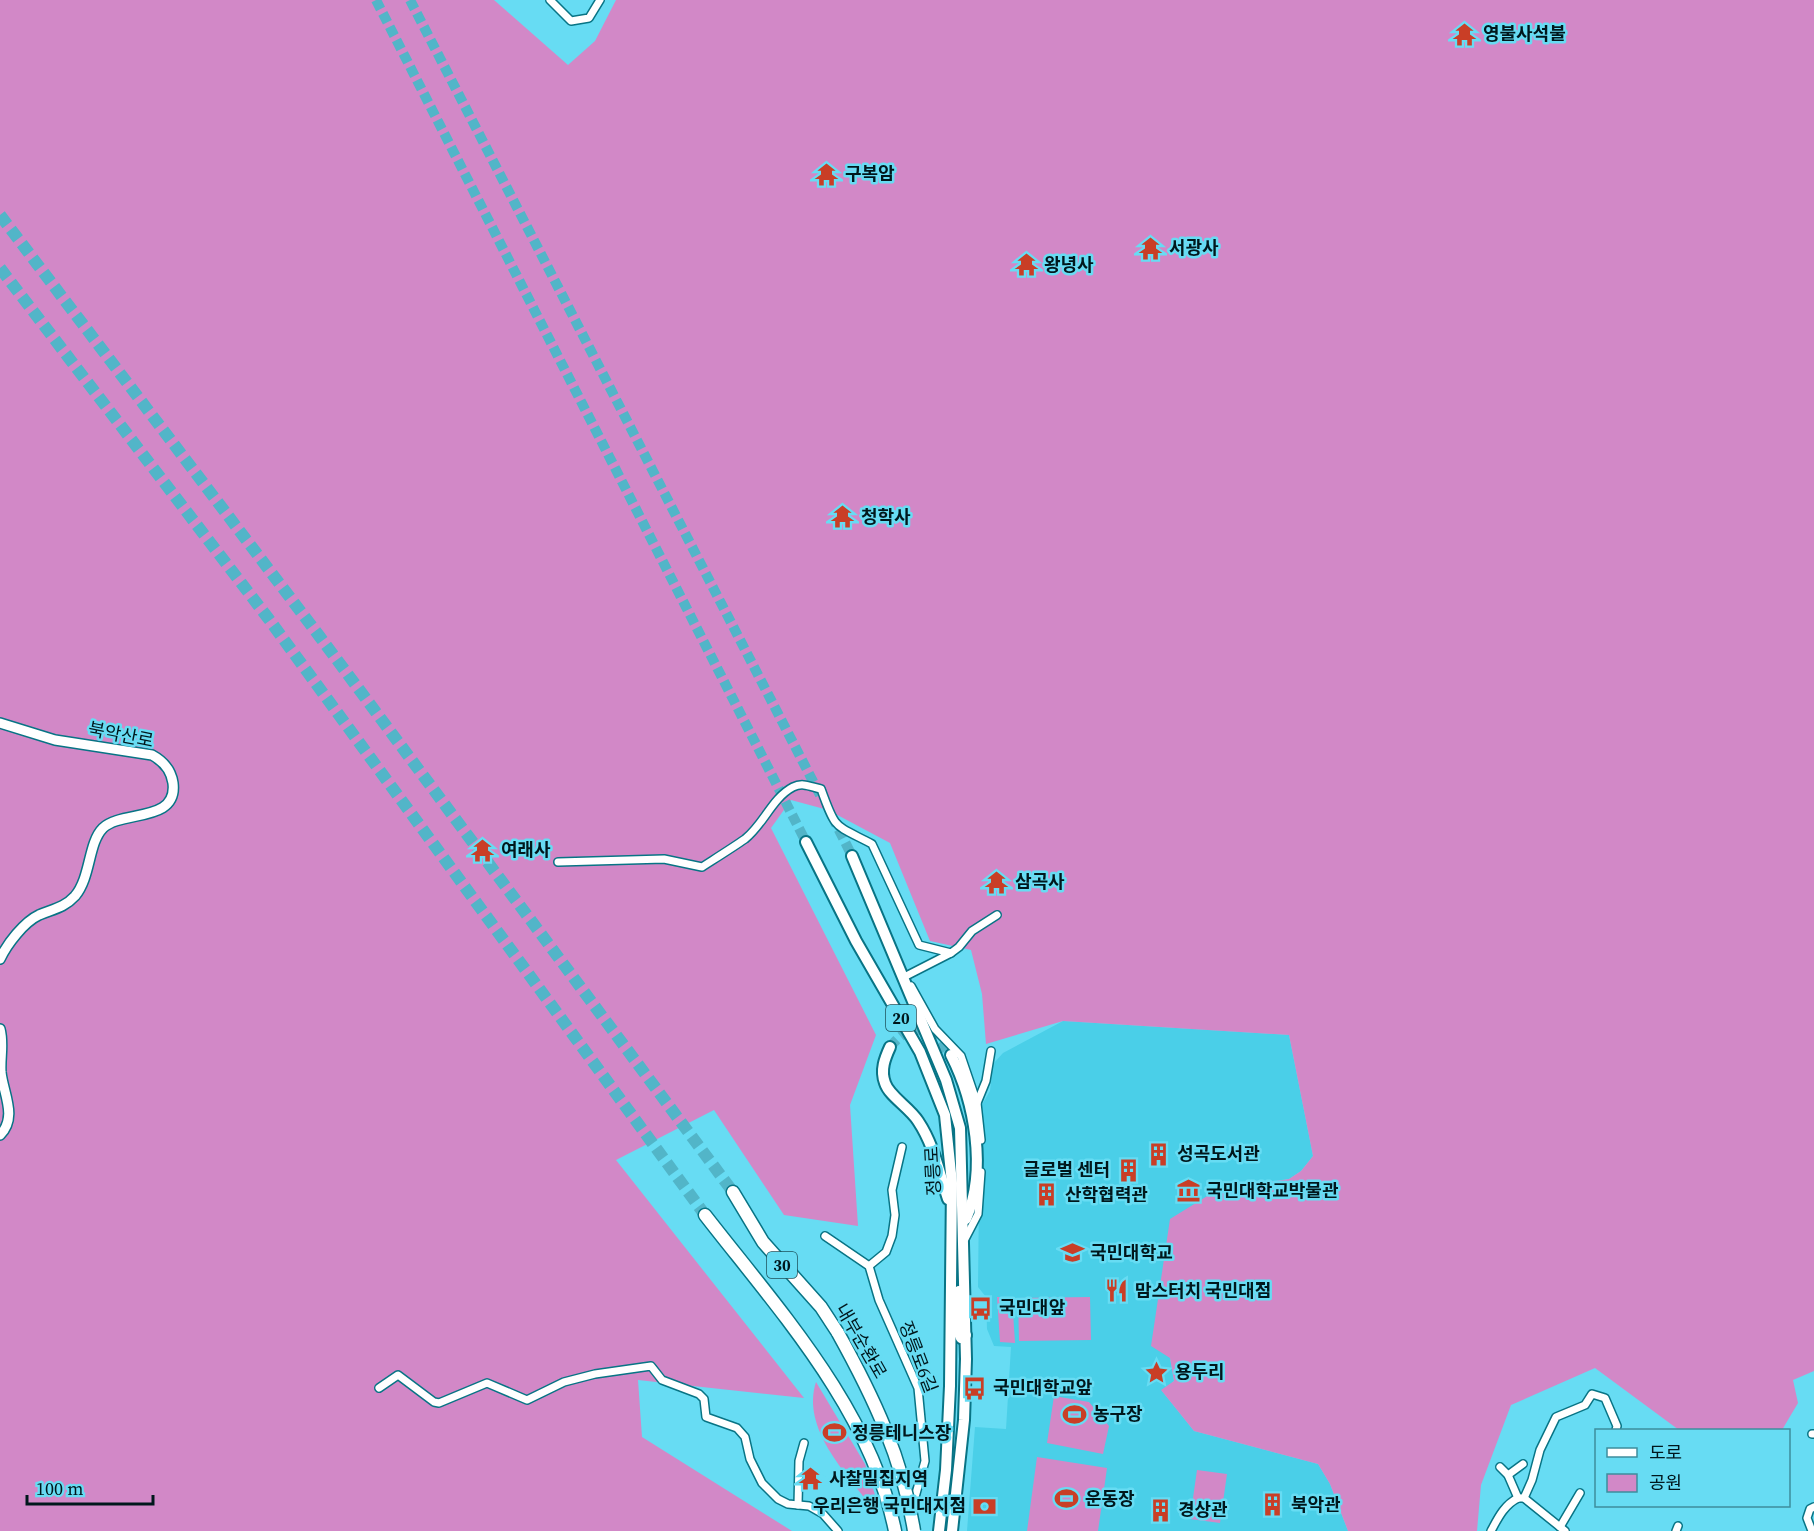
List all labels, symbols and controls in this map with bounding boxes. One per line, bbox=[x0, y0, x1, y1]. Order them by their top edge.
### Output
temple icon: 영불사석불 bbox=[1452, 21, 1478, 47]
place label: 영불사석불 bbox=[1483, 21, 1566, 46]
temple icon: 구복암 bbox=[814, 161, 840, 187]
place label: 구복암 bbox=[845, 161, 895, 186]
temple icon: 서광사 bbox=[1138, 235, 1164, 261]
place label: 서광사 bbox=[1169, 235, 1219, 260]
temple icon: 왕녕사 bbox=[1013, 252, 1039, 278]
place label: 왕녕사 bbox=[1044, 252, 1094, 277]
temple icon: 청학사 bbox=[830, 504, 856, 530]
place label: 청학사 bbox=[861, 504, 911, 529]
street label: 북악산로 bbox=[86, 716, 156, 753]
temple icon: 여래사 bbox=[470, 837, 496, 863]
place label: 여래사 bbox=[501, 837, 551, 862]
temple icon: 삼곡사 bbox=[984, 869, 1010, 895]
place label: 삼곡사 bbox=[1015, 869, 1065, 894]
road number: 20 bbox=[886, 1005, 916, 1031]
building icon: 성곡도서관 bbox=[1146, 1141, 1172, 1167]
place label: 성곡도서관 bbox=[1177, 1141, 1260, 1166]
street label: 정릉로 bbox=[919, 1146, 946, 1196]
place label: 글로벌 센터 bbox=[1023, 1157, 1110, 1182]
building icon: 글로벌 센터 bbox=[1115, 1157, 1141, 1183]
museum icon: 국민대학교박물관 bbox=[1175, 1178, 1201, 1204]
place label: 국민대학교박물관 bbox=[1206, 1178, 1339, 1203]
building icon: 산학협력관 bbox=[1034, 1182, 1060, 1208]
place label: 산학협력관 bbox=[1065, 1182, 1148, 1207]
school or university icon: 국민대학교 bbox=[1059, 1240, 1085, 1266]
place label: 국민대학교 bbox=[1090, 1240, 1173, 1265]
road number: 30 bbox=[767, 1252, 797, 1278]
restaurant icon: 맘스터치 국민대점 bbox=[1104, 1278, 1130, 1304]
place label: 맘스터치 국민대점 bbox=[1135, 1278, 1271, 1303]
bus stop icon: 국민대앞 bbox=[968, 1295, 994, 1321]
place label: 국민대앞 bbox=[999, 1295, 1066, 1320]
street label: 내부순환로 bbox=[830, 1299, 893, 1383]
street label: 정릉로6길 bbox=[893, 1317, 944, 1396]
place icon: 용두리 bbox=[1144, 1359, 1170, 1385]
place label: 용두리 bbox=[1175, 1359, 1225, 1384]
bus stop icon: 국민대학교앞 bbox=[962, 1375, 988, 1401]
place label: 국민대학교앞 bbox=[993, 1375, 1093, 1400]
sports icon: 농구장 bbox=[1062, 1401, 1088, 1427]
place label: 농구장 bbox=[1093, 1401, 1143, 1426]
sports icon: 정릉테니스장 bbox=[821, 1420, 847, 1446]
place label: 정릉테니스장 bbox=[852, 1420, 952, 1445]
legend bbox=[1595, 1429, 1790, 1507]
text: 도로 bbox=[1649, 1440, 1682, 1465]
temple icon: 사찰밀집지역 bbox=[798, 1466, 824, 1492]
place label: 사찰밀집지역 bbox=[829, 1466, 928, 1491]
scale bar bbox=[27, 1468, 153, 1506]
text: 공원 bbox=[1649, 1470, 1682, 1495]
text: 100 m bbox=[36, 1476, 83, 1501]
sports icon: 운동장 bbox=[1054, 1486, 1080, 1512]
place label: 운동장 bbox=[1085, 1486, 1135, 1511]
building icon: 북악관 bbox=[1260, 1492, 1286, 1518]
place label: 북악관 bbox=[1291, 1492, 1341, 1517]
place label: 우리은행 국민대지점 bbox=[813, 1493, 966, 1518]
bank icon: 우리은행 국민대지점 bbox=[971, 1493, 997, 1519]
building icon: 경상관 bbox=[1147, 1497, 1173, 1523]
place label: 경상관 bbox=[1178, 1497, 1228, 1522]

